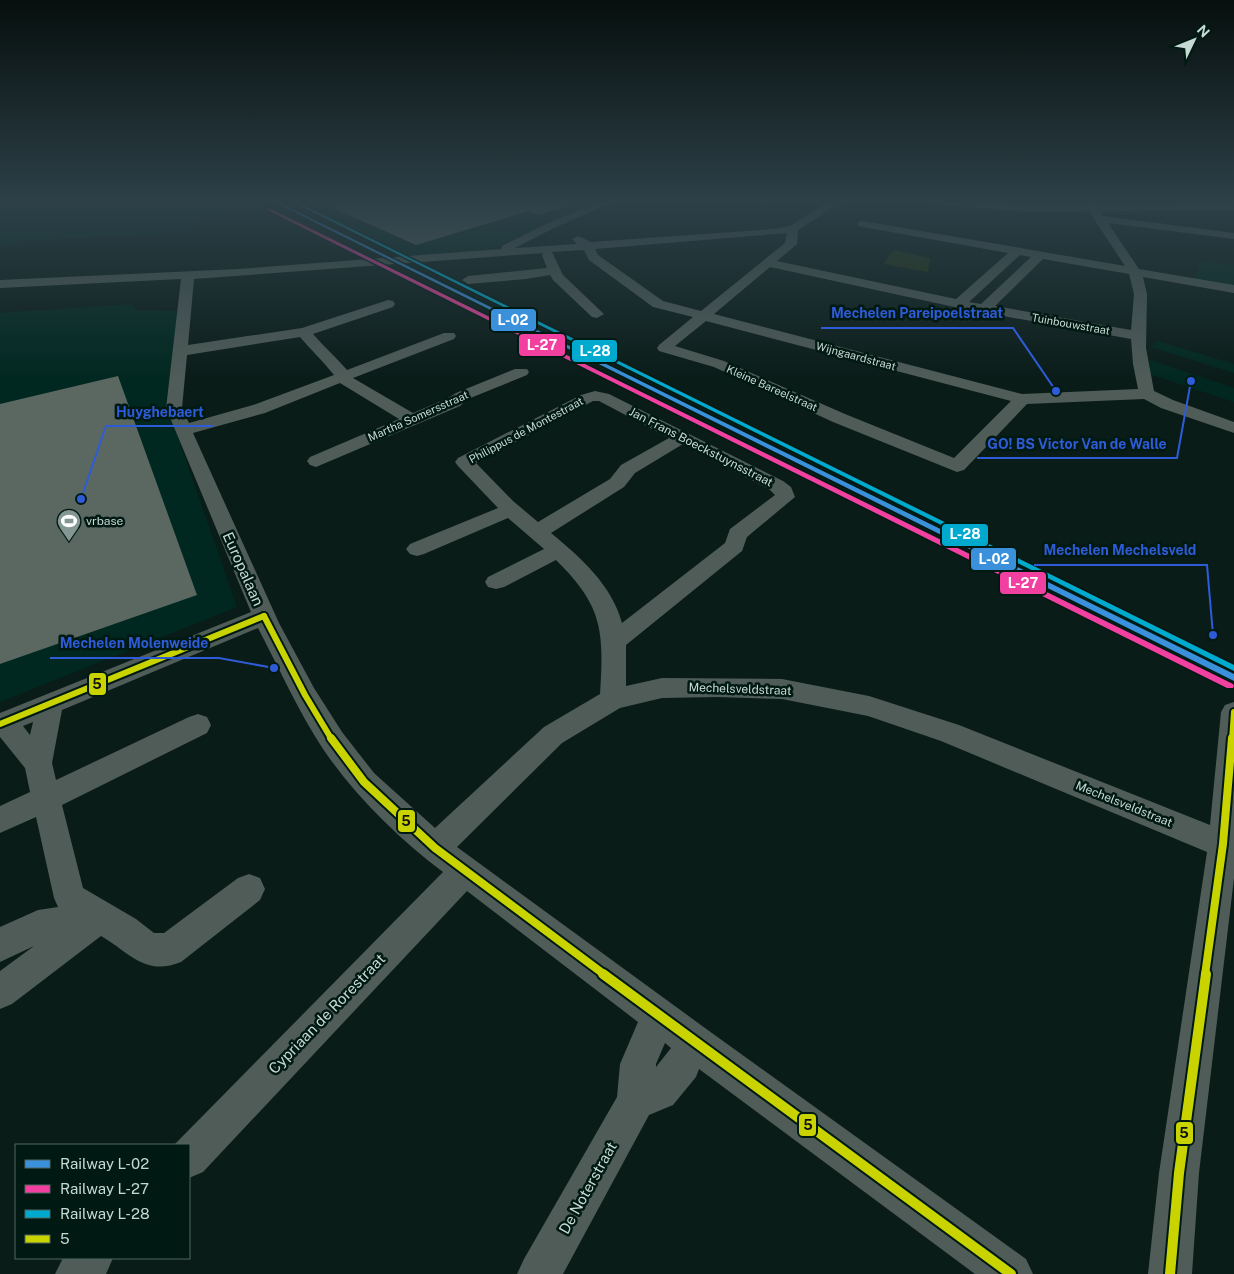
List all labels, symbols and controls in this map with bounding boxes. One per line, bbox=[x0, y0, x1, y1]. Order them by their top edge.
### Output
north arrow bbox=[1169, 15, 1219, 65]
text: N bbox=[1194, 22, 1213, 41]
callout: Mechelen Pareipoelstraat bbox=[821, 299, 1013, 328]
text: Mechelen Pareipoelstraat bbox=[831, 305, 1003, 321]
line badge: L-02 bbox=[490, 308, 537, 332]
street label: Tuinbouwstraat bbox=[1031, 311, 1111, 337]
text: L-02 bbox=[498, 312, 528, 328]
line badge: L-27 bbox=[518, 333, 566, 357]
text: L-27 bbox=[527, 337, 557, 353]
line badge: L-28 bbox=[571, 339, 618, 363]
street label: Wijngaardstraat bbox=[815, 340, 897, 372]
text: L-28 bbox=[579, 343, 611, 359]
street label: Kleine Bareelstraat bbox=[725, 363, 819, 413]
street label: Martha Somersstraat bbox=[366, 388, 470, 444]
street label: Philippus de Montestraat bbox=[467, 395, 585, 465]
callout: Huyghebaert bbox=[106, 397, 214, 426]
text: Huyghebaert bbox=[116, 404, 204, 420]
street label: Jan Frans Boeckstuynsstraat bbox=[627, 405, 776, 490]
callout: GO! BS Victor Van de Walle bbox=[977, 429, 1177, 458]
text: GO! BS Victor Van de Walle bbox=[987, 436, 1167, 452]
sports icon: vrbase bbox=[56, 508, 82, 542]
place label: vrbase bbox=[86, 514, 123, 528]
line badge: L-28 bbox=[941, 523, 989, 547]
text: L-28 bbox=[949, 526, 981, 542]
street label: Europalaan bbox=[220, 529, 267, 608]
callout: Mechelen Mechelsveld bbox=[1034, 536, 1207, 565]
text: Mechelen Mechelsveld bbox=[1044, 542, 1196, 558]
line badge: L-02 bbox=[970, 547, 1017, 571]
text: L-02 bbox=[979, 551, 1009, 567]
line badge: L-27 bbox=[999, 571, 1047, 595]
text: L-27 bbox=[1008, 575, 1038, 591]
callout: Mechelen Molenweide bbox=[50, 629, 219, 658]
text: Mechelen Molenweide bbox=[60, 635, 208, 651]
line badge: 5 bbox=[88, 672, 107, 696]
text: 5 bbox=[92, 676, 102, 692]
street label: Mechelsveldstraat bbox=[688, 680, 792, 698]
street label: Mechelsveldstraat bbox=[1074, 778, 1175, 830]
line badge: 5 bbox=[397, 809, 416, 833]
text: 5 bbox=[401, 813, 411, 829]
street label: Cypriaan de Rorestraat bbox=[265, 950, 388, 1077]
line badge: 5 bbox=[798, 1113, 817, 1137]
text: 5 bbox=[803, 1117, 813, 1133]
line badge: 5 bbox=[1175, 1121, 1194, 1145]
text: 5 bbox=[1179, 1125, 1189, 1141]
street label: De Noterstraat bbox=[555, 1139, 620, 1237]
legend bbox=[15, 1144, 190, 1259]
text: Railway L-02 bbox=[60, 1155, 149, 1172]
text: Railway L-27 bbox=[60, 1180, 149, 1197]
text: Railway L-28 bbox=[60, 1205, 150, 1222]
text: 5 bbox=[60, 1230, 70, 1247]

